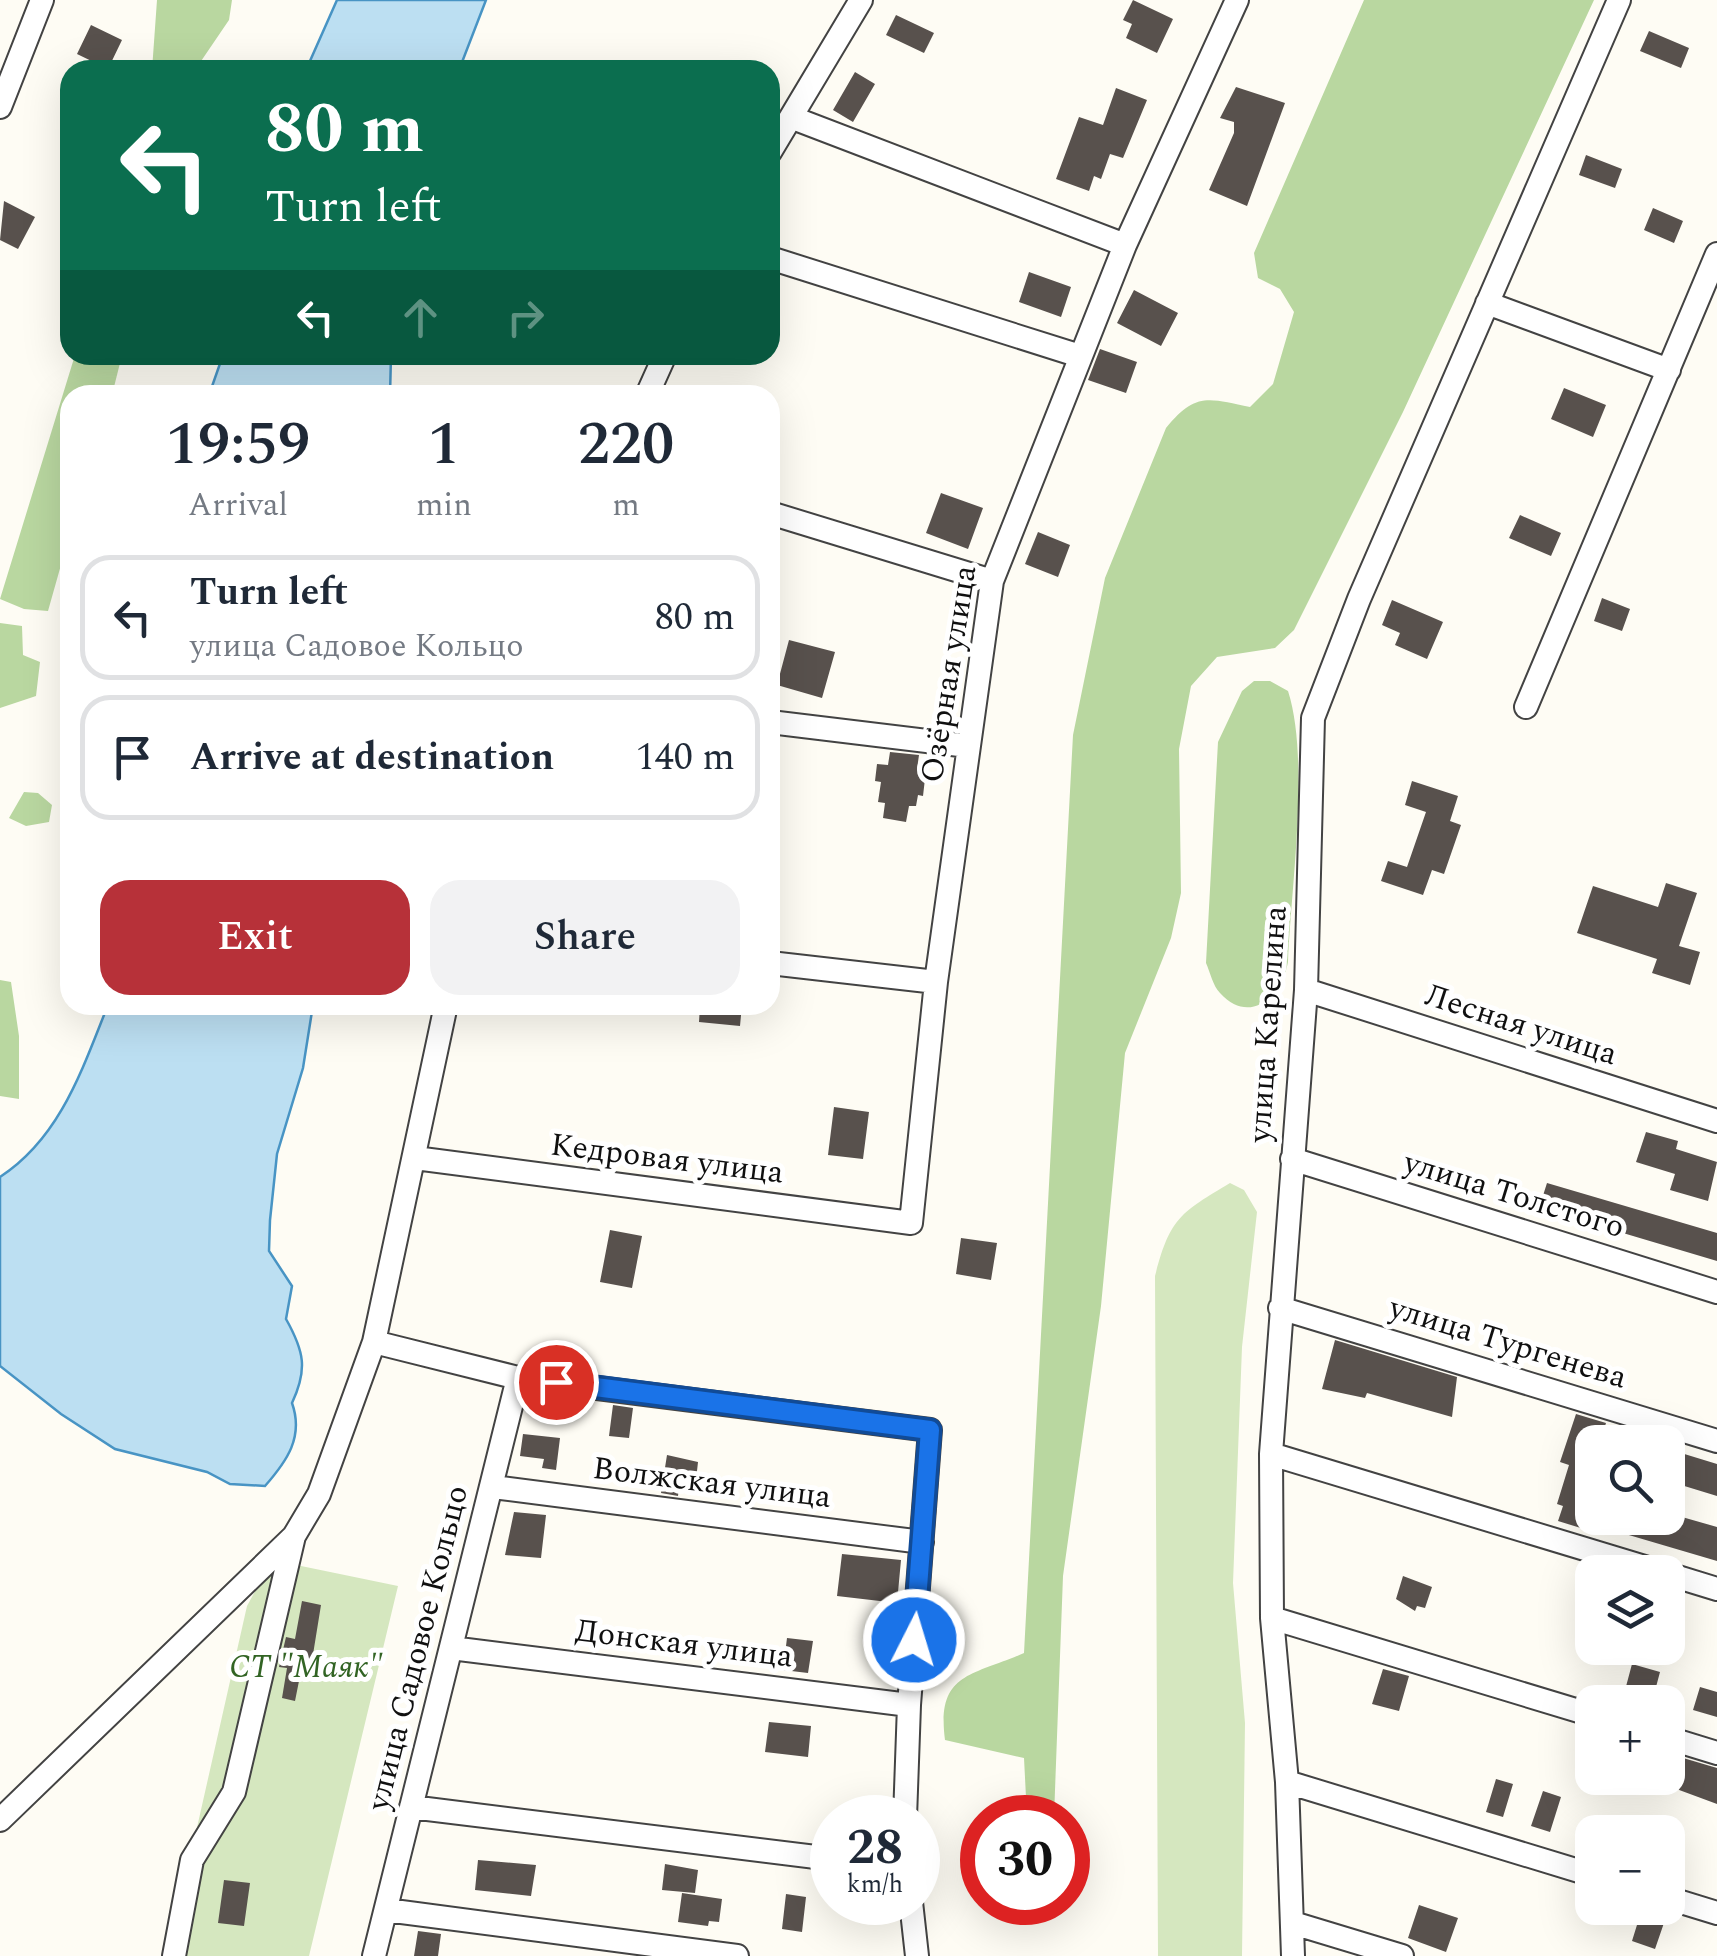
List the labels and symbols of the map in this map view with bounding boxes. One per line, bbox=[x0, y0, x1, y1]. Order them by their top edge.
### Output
street label: Озёрная улица bbox=[908, 561, 990, 786]
street label: улица Карелина bbox=[1235, 904, 1301, 1145]
street label: Лесная улица bbox=[1418, 971, 1624, 1079]
street label: Кедровая улица bbox=[548, 1120, 787, 1198]
street label: улица Толстого bbox=[1397, 1138, 1630, 1252]
street label: улица Тургенева bbox=[1382, 1283, 1633, 1403]
pin bbox=[514, 1340, 599, 1425]
street label: Волжская улица bbox=[590, 1444, 834, 1522]
street label: улица Садовое Кольцо bbox=[354, 1480, 482, 1817]
position arrow bbox=[862, 1588, 966, 1692]
street label: Донская улица bbox=[572, 1606, 796, 1682]
park label: СТ "Маяк" bbox=[229, 1643, 383, 1692]
speed limit sign: 30 bbox=[960, 1795, 1090, 1925]

